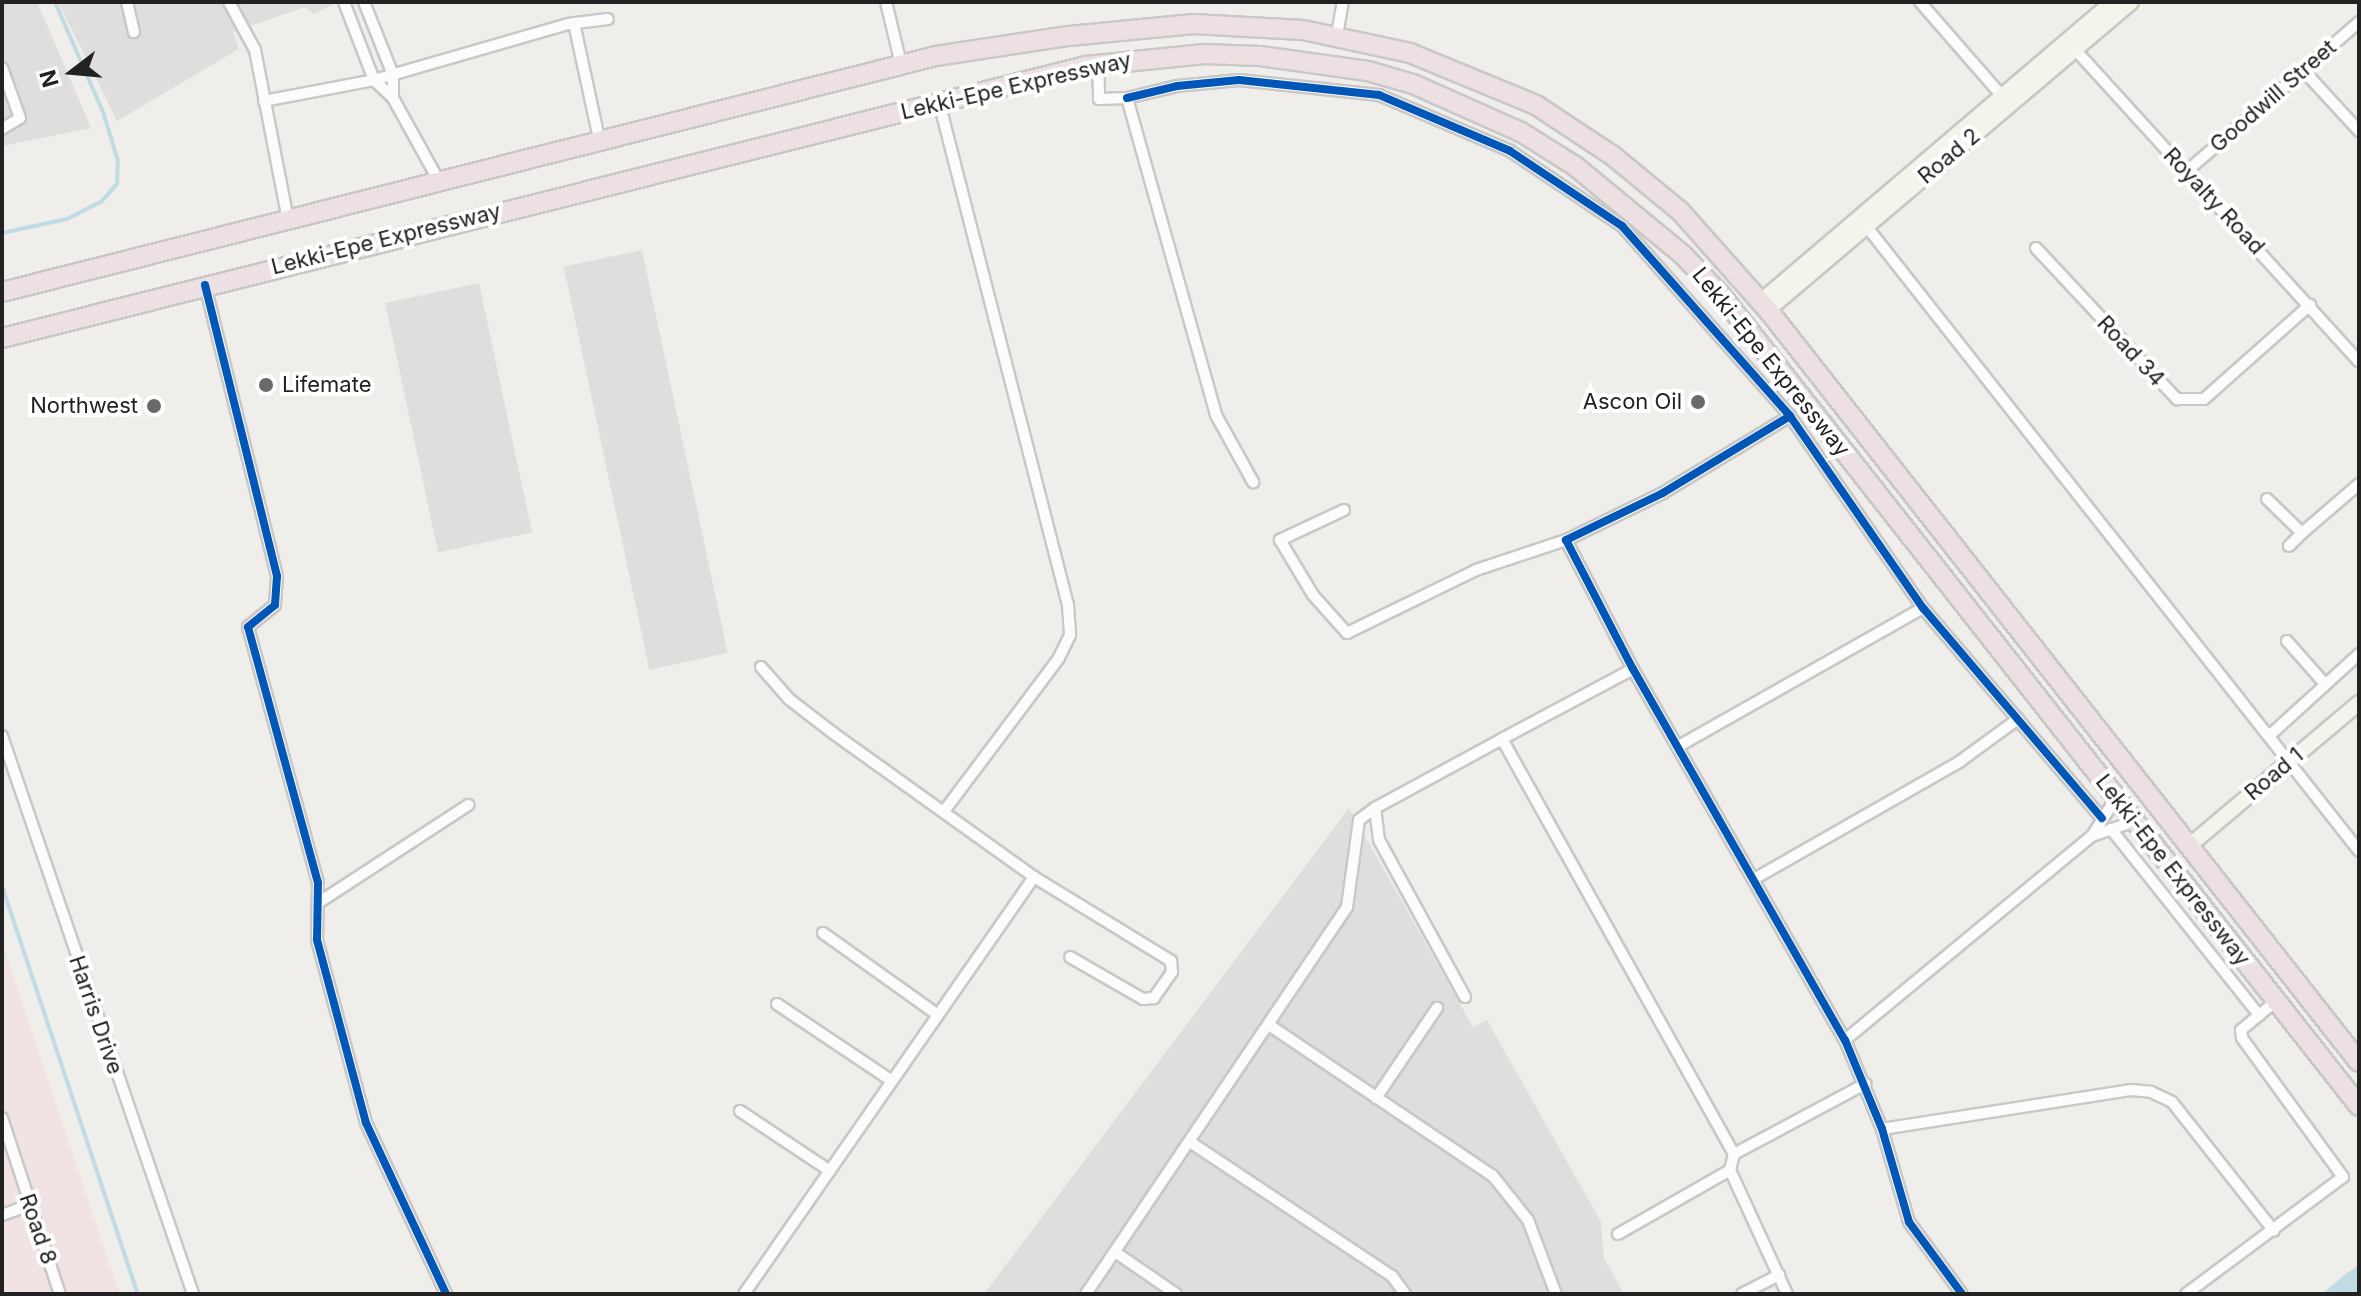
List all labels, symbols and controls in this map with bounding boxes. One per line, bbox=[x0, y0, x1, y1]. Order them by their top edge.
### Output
north arrow bbox=[32, 32, 112, 112]
street label: Goodwill Street bbox=[2205, 34, 2341, 158]
street label: Lekki-Epe Expressway bbox=[898, 47, 1134, 125]
text: N bbox=[34, 67, 64, 90]
street label: Road 2 bbox=[1913, 123, 1985, 189]
street label: Royalty Road bbox=[2158, 142, 2270, 260]
street label: Lekki-Epe Expressway bbox=[268, 198, 504, 280]
street label: Lekki-Epe Expressway bbox=[1687, 262, 1855, 462]
street label: Road 34 bbox=[2092, 310, 2170, 392]
place label: Lifemate bbox=[282, 372, 372, 398]
marker: Lifemate bbox=[257, 376, 275, 394]
place label: Ascon Oil bbox=[1583, 389, 1682, 415]
place label: Northwest bbox=[30, 393, 138, 419]
marker: Ascon Oil bbox=[1689, 393, 1707, 411]
marker: Northwest bbox=[145, 397, 163, 415]
street label: Road 1 bbox=[2239, 742, 2309, 806]
street label: Lekki-Epe Expressway bbox=[2090, 769, 2256, 971]
street label: Harris Drive bbox=[63, 952, 129, 1078]
street label: Road 8 bbox=[14, 1190, 62, 1268]

